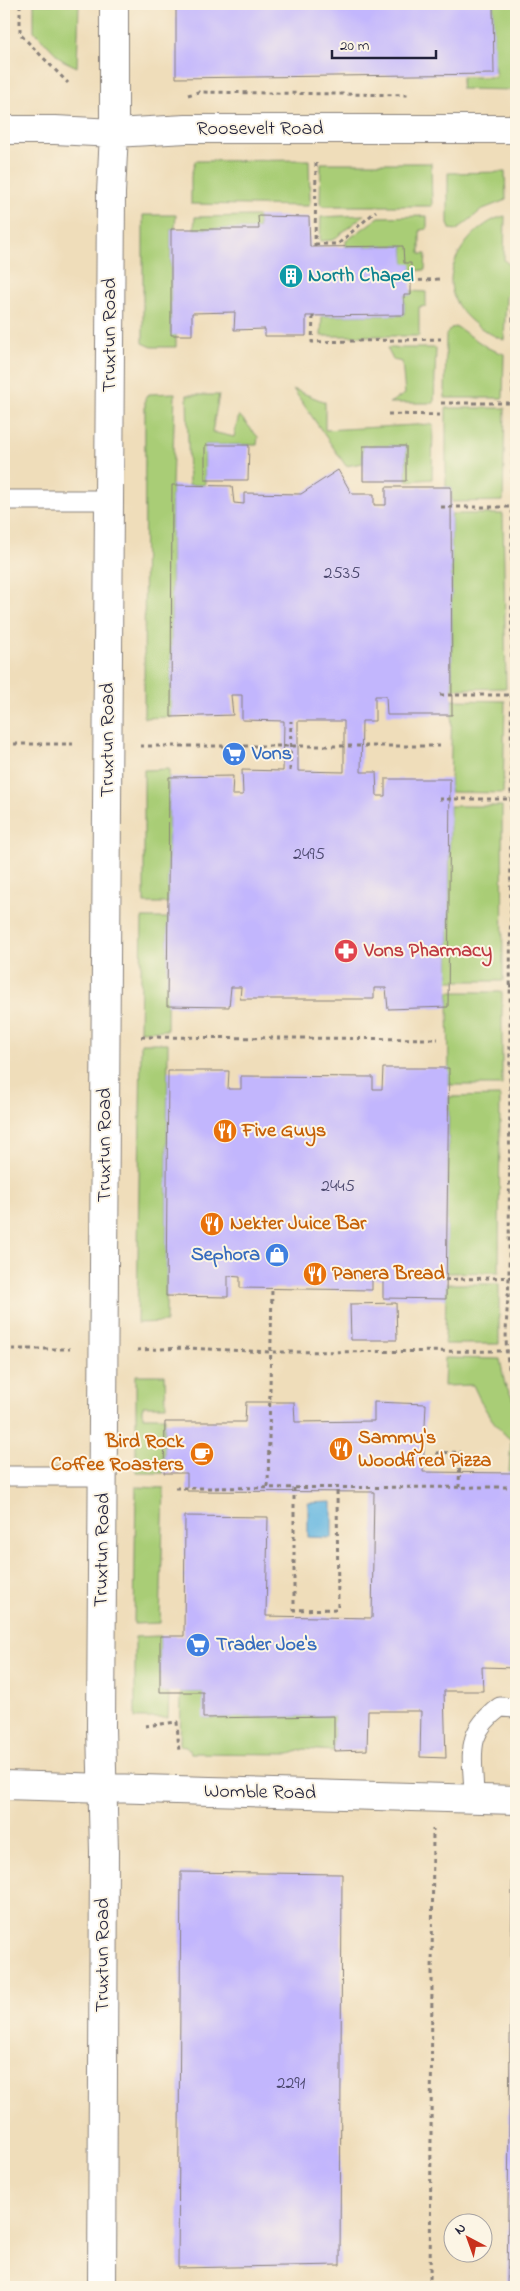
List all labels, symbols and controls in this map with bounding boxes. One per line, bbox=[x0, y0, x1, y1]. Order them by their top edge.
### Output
scale bar bbox=[332, 28, 436, 60]
text: 20 m bbox=[340, 35, 370, 57]
street label: Roosevelt Road bbox=[197, 115, 323, 144]
place label: North Chapel bbox=[308, 262, 414, 291]
building icon: North Chapel bbox=[278, 263, 304, 289]
street label: Truxtun Road bbox=[96, 278, 125, 392]
house number: 2535 bbox=[324, 561, 360, 587]
street label: Truxtun Road bbox=[94, 683, 123, 797]
place label: Vons bbox=[251, 740, 292, 769]
supermarket icon: Vons bbox=[221, 741, 247, 767]
house number: 2495 bbox=[293, 842, 325, 868]
place label: Vons Pharmacy bbox=[363, 937, 492, 967]
pharmacy icon: Vons Pharmacy bbox=[333, 938, 359, 964]
street label: Truxtun Road bbox=[91, 1088, 120, 1202]
place label: Five Guys bbox=[241, 1117, 326, 1147]
restaurant icon: Five Guys bbox=[212, 1118, 238, 1144]
house number: 2445 bbox=[321, 1174, 355, 1200]
place label: Nekter Juice Bar bbox=[230, 1210, 367, 1239]
restaurant icon: Nekter Juice Bar bbox=[199, 1211, 225, 1237]
place label: Sephora bbox=[191, 1241, 260, 1270]
shop icon: Sephora bbox=[264, 1242, 290, 1268]
place label: Panera Bread bbox=[332, 1260, 445, 1289]
restaurant icon: Panera Bread bbox=[302, 1261, 328, 1287]
place label: Sammy's Woodfired Pizza bbox=[358, 1424, 492, 1476]
place label: Bird Rock Coffee Roasters bbox=[51, 1428, 185, 1480]
restaurant icon: Sammy's Woodfired Pizza bbox=[328, 1436, 354, 1462]
cafe icon: Bird Rock Coffee Roasters bbox=[189, 1441, 215, 1467]
street label: Truxtun Road bbox=[88, 1493, 118, 1607]
place label: Trader Joe's bbox=[216, 1631, 317, 1660]
supermarket icon: Trader Joe's bbox=[185, 1632, 211, 1658]
street label: Womble Road bbox=[204, 1778, 316, 1808]
street label: Truxtun Road bbox=[89, 1898, 118, 2012]
house number: 2291 bbox=[276, 2071, 306, 2097]
north arrow bbox=[442, 2214, 492, 2264]
text: N bbox=[450, 2218, 471, 2240]

